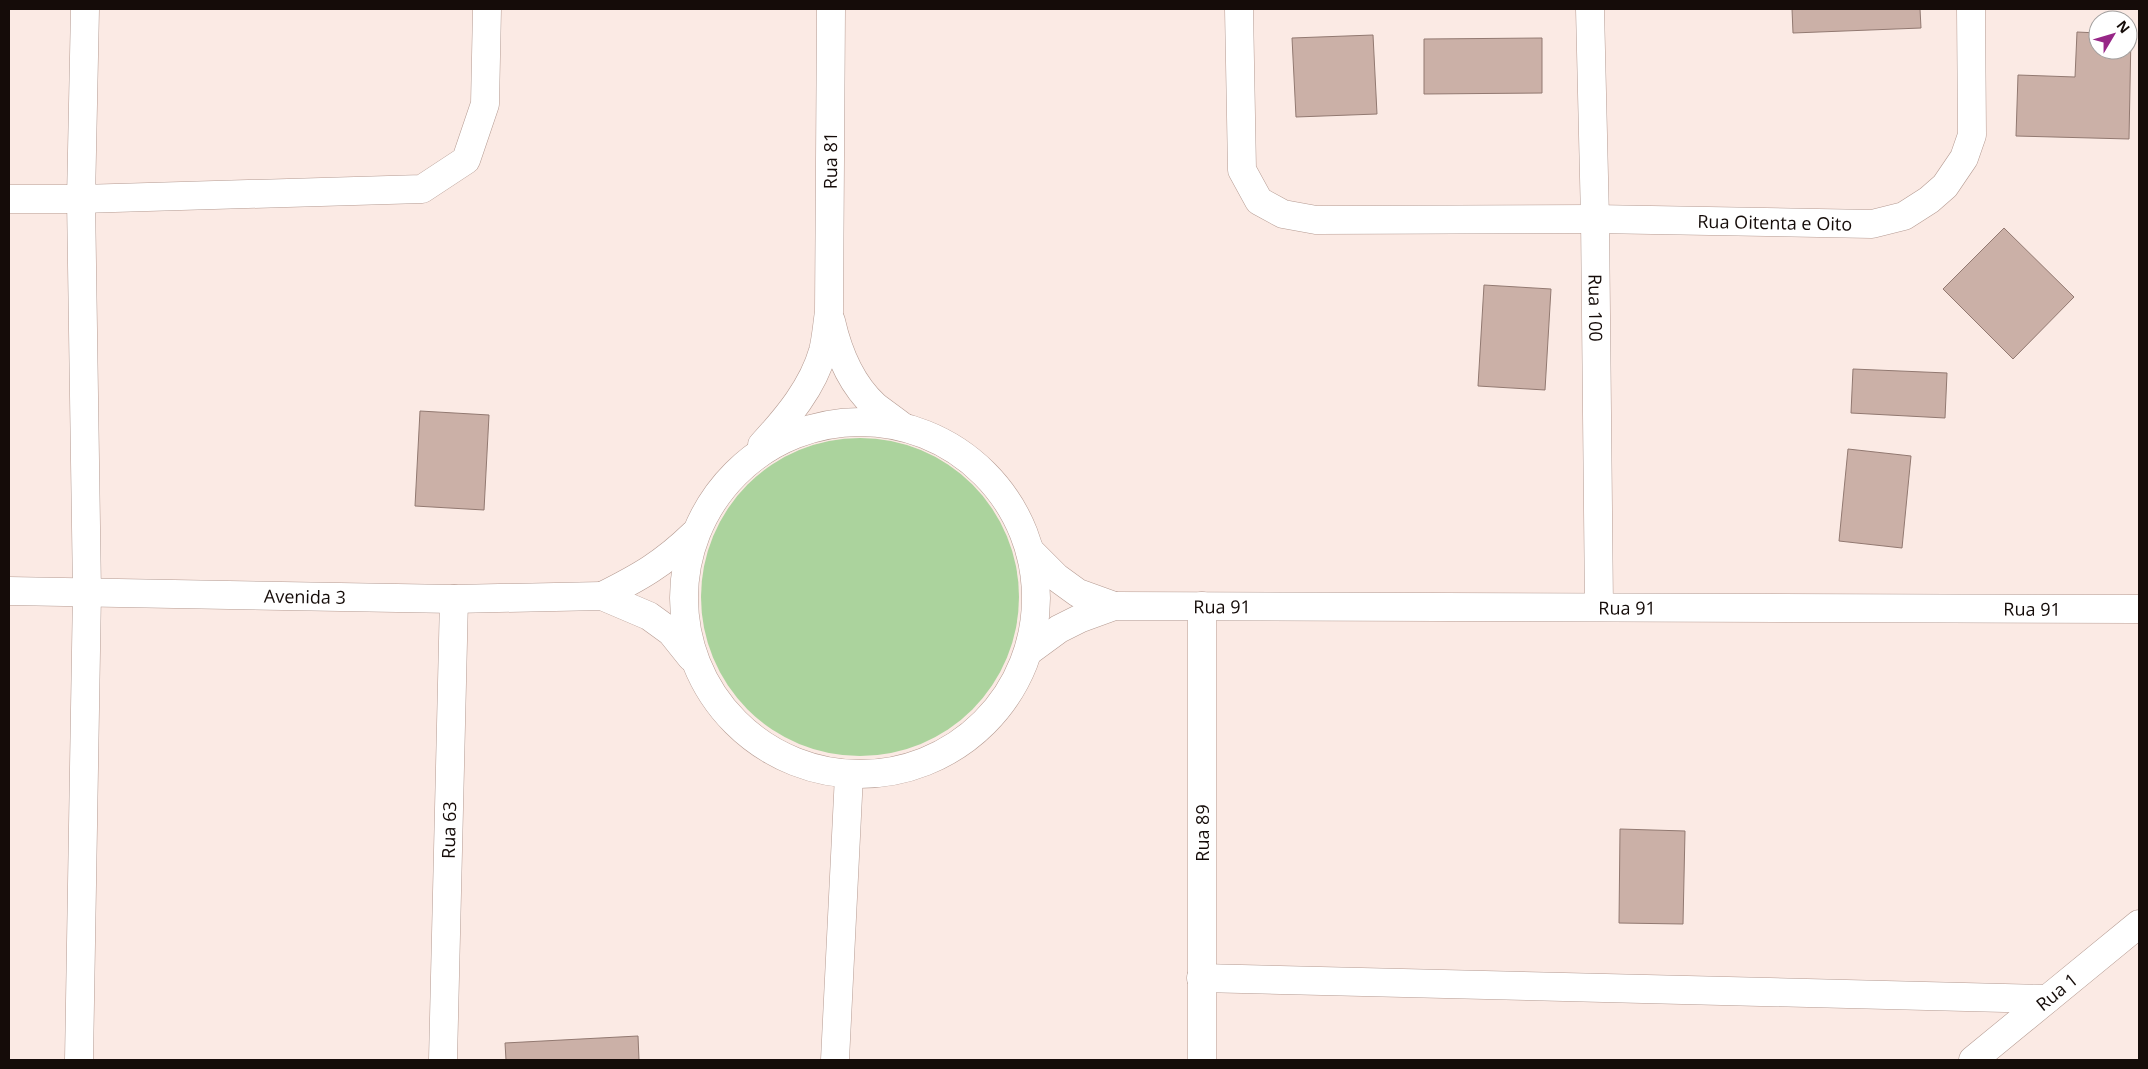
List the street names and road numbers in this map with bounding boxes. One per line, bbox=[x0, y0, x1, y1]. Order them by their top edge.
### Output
street label: Rua 81 bbox=[818, 132, 842, 189]
street label: Rua Oitenta e Oito bbox=[1697, 209, 1852, 236]
street label: Rua 100 bbox=[1584, 274, 1608, 342]
street label: Avenida 3 bbox=[264, 584, 346, 609]
street label: Rua 91 bbox=[1193, 594, 1251, 618]
street label: Rua 91 bbox=[1598, 595, 1656, 620]
street label: Rua 91 bbox=[2003, 597, 2061, 621]
street label: Rua 63 bbox=[436, 801, 461, 859]
street label: Rua 89 bbox=[1190, 804, 1214, 862]
street label: Rua 1 bbox=[2031, 967, 2082, 1016]

